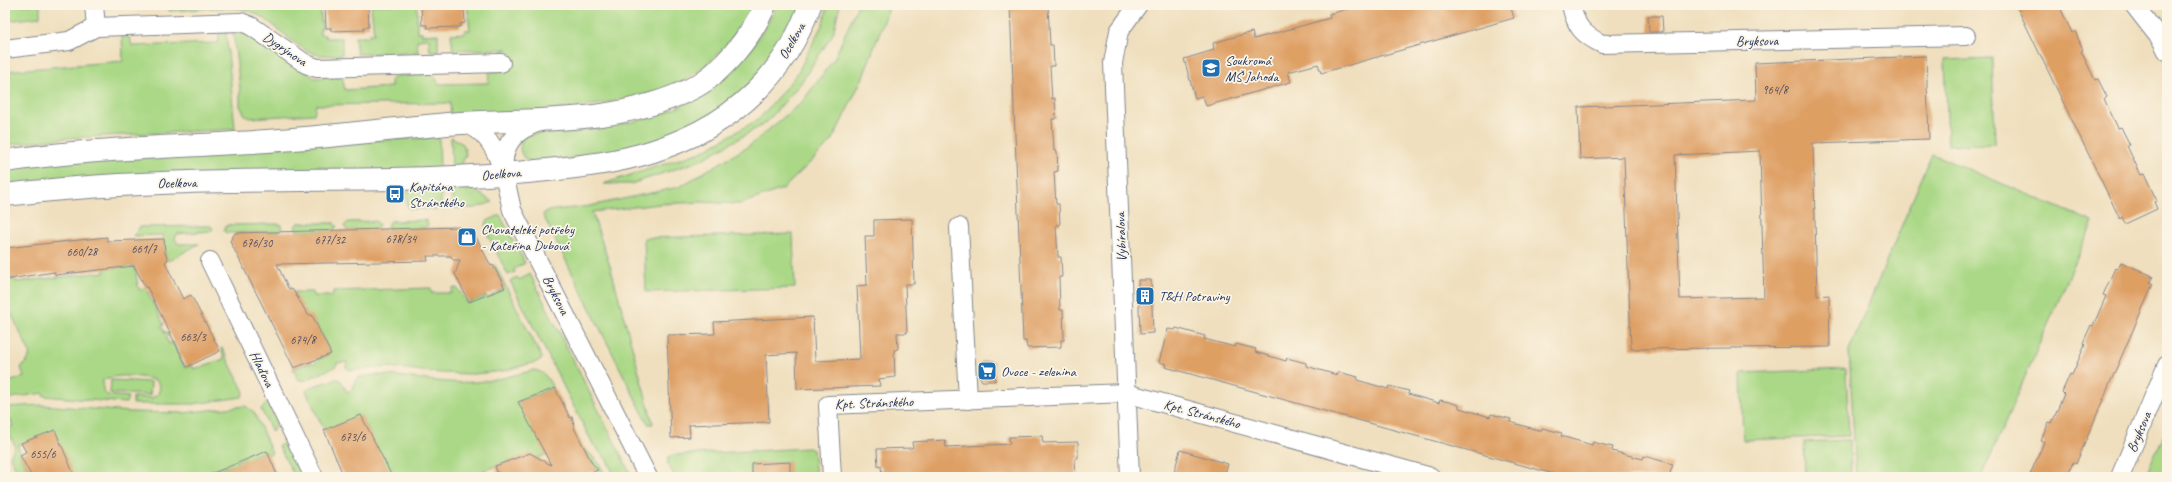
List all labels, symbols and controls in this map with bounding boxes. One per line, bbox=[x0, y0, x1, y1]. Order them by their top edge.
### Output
street label: Ocelkova bbox=[775, 19, 810, 62]
street label: Dygrýnova bbox=[260, 28, 311, 71]
street label: Bryksova bbox=[1736, 32, 1780, 50]
place label: Soukromá MŠ Jahoda bbox=[1225, 52, 1279, 85]
school or university icon: Soukromá MŠ Jahoda bbox=[1200, 57, 1222, 79]
house number: 964/8 bbox=[1762, 82, 1789, 98]
street label: Ocelkova bbox=[481, 164, 523, 184]
street label: Ocelkova bbox=[157, 174, 198, 192]
place label: Kapitána Stránského bbox=[409, 178, 465, 211]
bus stop icon: Kapitána Stránského bbox=[384, 183, 406, 205]
street label: Vybíralova bbox=[1112, 211, 1130, 262]
place label: Chovatelské potřeby - Kateřina Dubová bbox=[481, 221, 575, 254]
shop icon: Chovatelské potřeby - Kateřina Dubová bbox=[456, 226, 478, 248]
house number: 678/34 bbox=[386, 231, 418, 247]
house number: 677/32 bbox=[315, 232, 347, 248]
house number: 676/30 bbox=[242, 235, 274, 251]
house number: 661/7 bbox=[131, 241, 157, 257]
house number: 660/28 bbox=[67, 244, 99, 260]
street label: Bryksova bbox=[539, 272, 574, 319]
building icon: T&H Potraviny bbox=[1134, 285, 1156, 307]
place label: T&H Potraviny bbox=[1159, 288, 1231, 305]
house number: 663/3 bbox=[180, 329, 207, 345]
house number: 674/8 bbox=[290, 332, 317, 348]
street label: Hlaďova bbox=[246, 348, 279, 391]
supermarket icon: Ovoce - zelenina bbox=[976, 360, 998, 382]
place label: Ovoce - zelenina bbox=[1001, 363, 1077, 380]
street label: Kpt. Stránského bbox=[835, 393, 914, 413]
street label: Kpt. Stránského bbox=[1162, 396, 1243, 433]
street label: Bryksova bbox=[2123, 408, 2156, 455]
house number: 673/6 bbox=[340, 429, 366, 445]
house number: 655/6 bbox=[30, 446, 56, 462]

